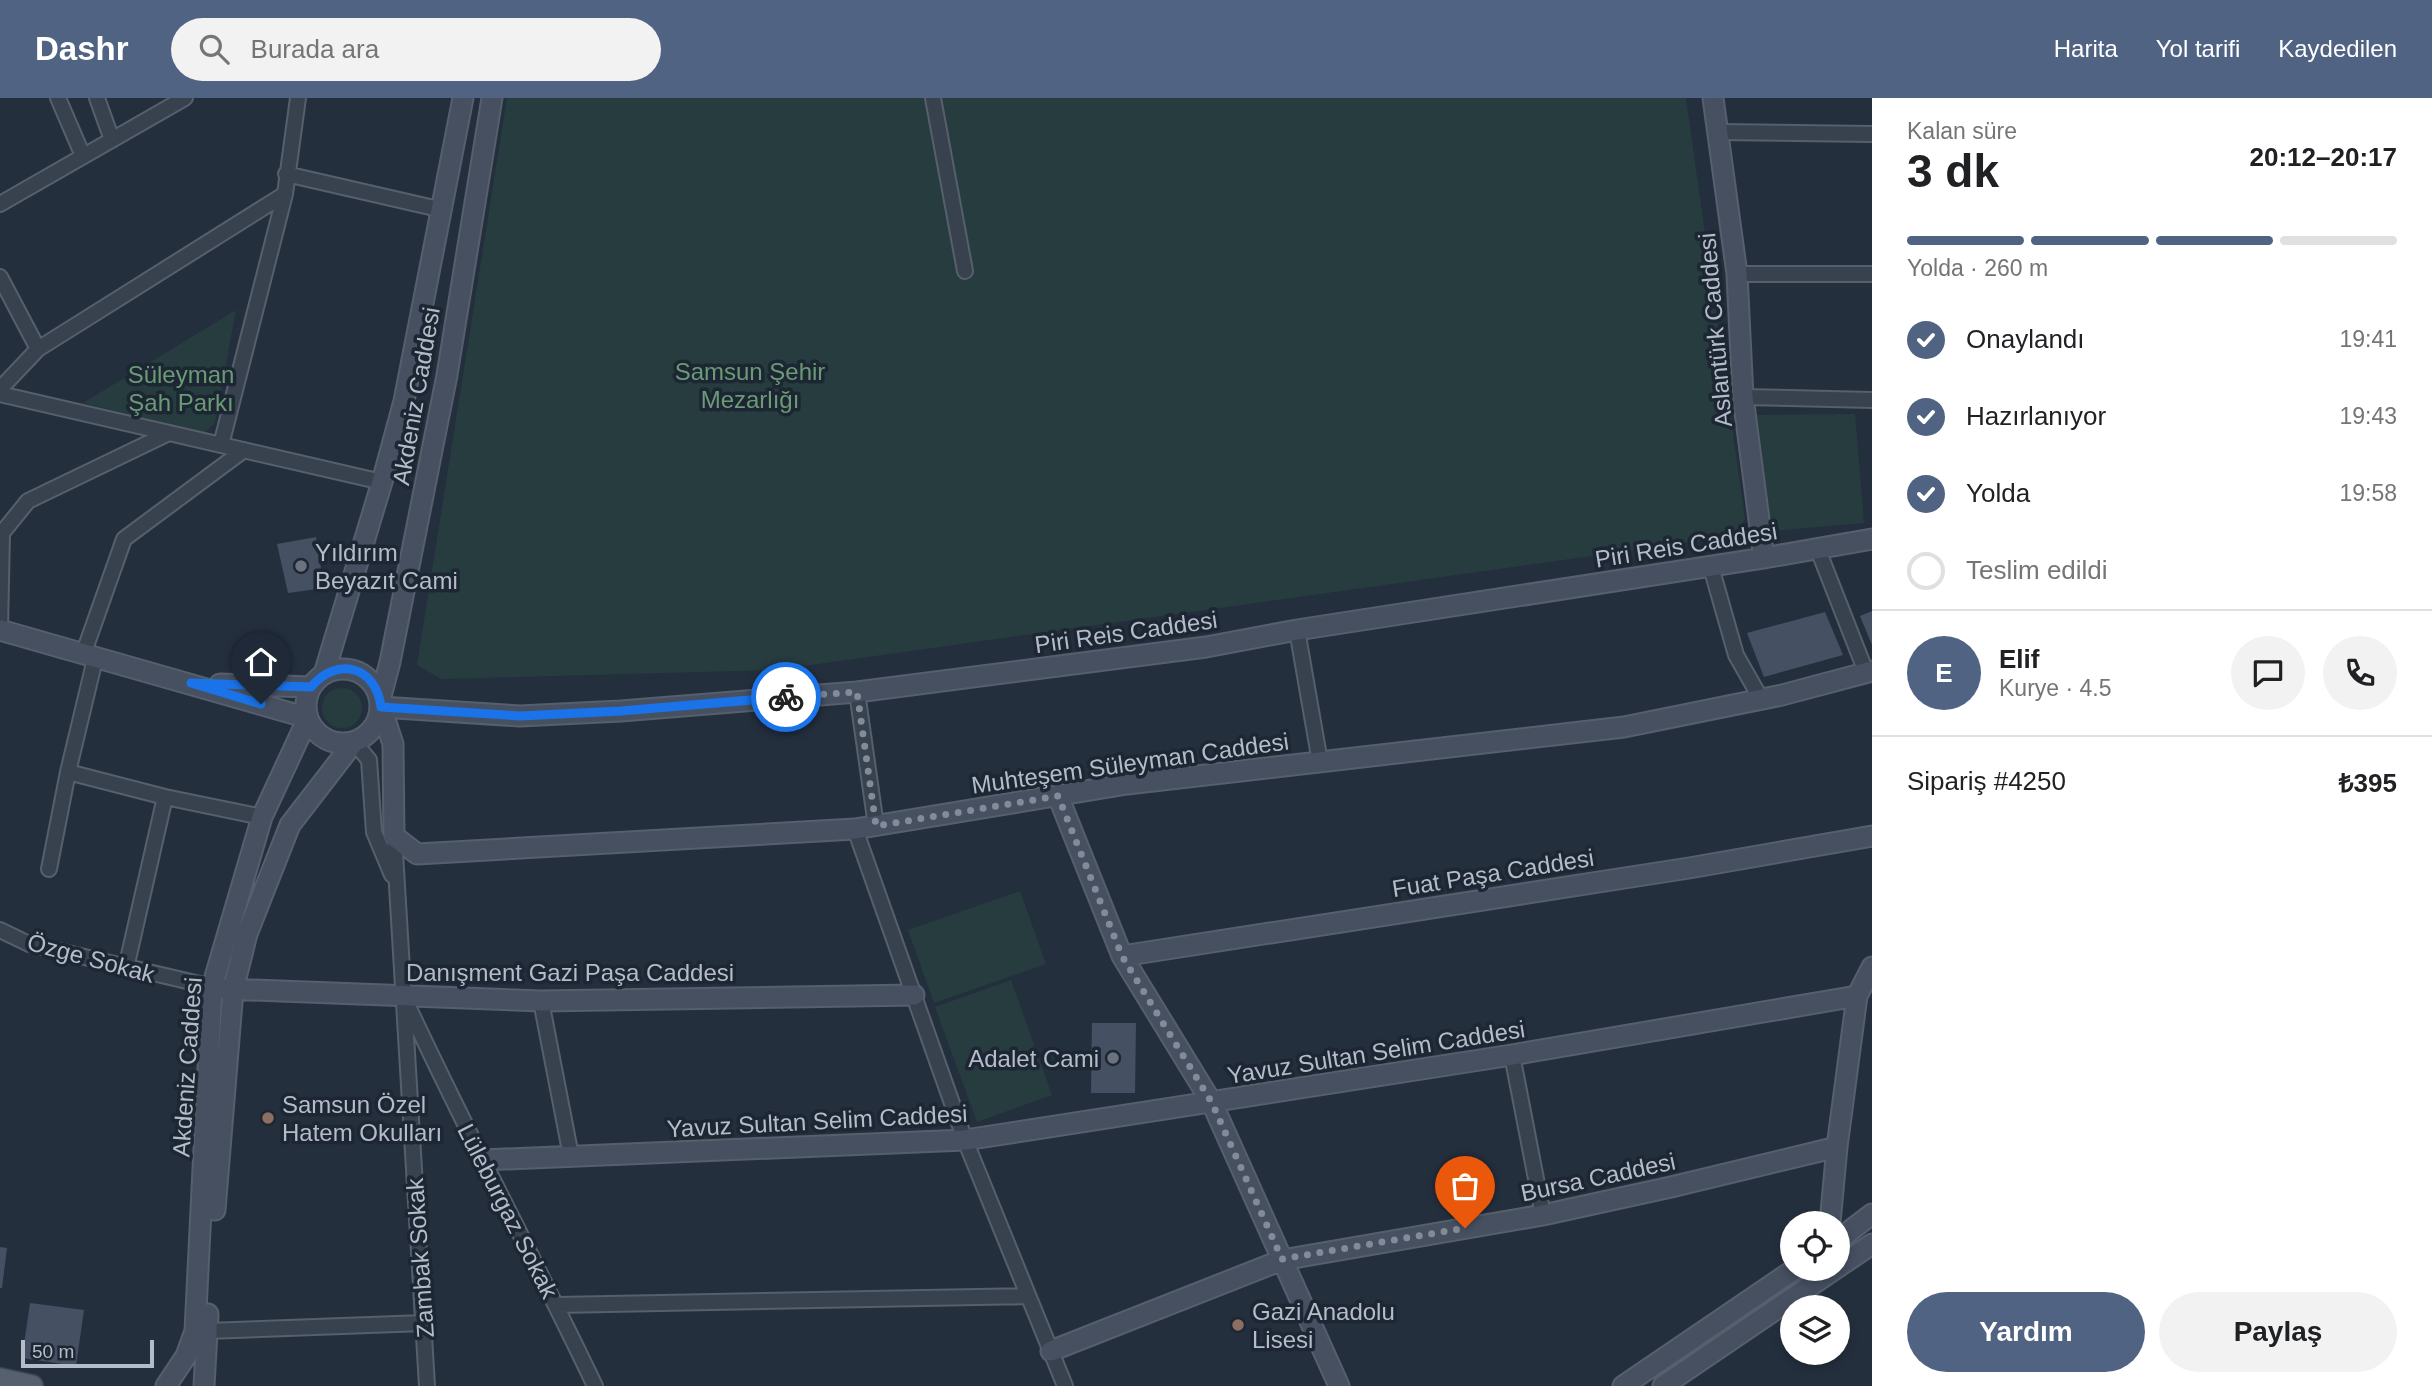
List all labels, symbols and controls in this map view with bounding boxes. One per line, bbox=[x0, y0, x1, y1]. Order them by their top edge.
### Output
search box bbox=[171, 18, 661, 81]
text: Dashr bbox=[35, 30, 129, 67]
icon: search bbox=[195, 30, 233, 68]
text: Burada ara bbox=[251, 34, 379, 64]
text: Harita bbox=[2054, 35, 2118, 62]
text: Yol tarifi bbox=[2156, 35, 2240, 62]
text: Kaydedilen bbox=[2278, 35, 2397, 62]
text: Kalan süre bbox=[1907, 118, 2017, 144]
text: 20:12–20:17 bbox=[2250, 142, 2397, 172]
text: 3 dk bbox=[1907, 145, 1999, 197]
street label: Aslantürk Caddesi bbox=[1693, 232, 1737, 428]
text: Yolda · 260 m bbox=[1907, 255, 2048, 281]
street label: Akdeniz Caddesi bbox=[387, 305, 445, 487]
icon: check bbox=[1907, 321, 1945, 359]
text: Onaylandı bbox=[1966, 324, 2085, 354]
text: 19:41 bbox=[2339, 326, 2397, 352]
park label: Samsun Şehir Mezarlığı bbox=[675, 358, 825, 413]
park label: Süleyman Şah Parkı bbox=[128, 361, 234, 416]
icon: check bbox=[1907, 398, 1945, 436]
text: Hazırlanıyor bbox=[1966, 401, 2106, 431]
text: 19:43 bbox=[2339, 403, 2397, 429]
icon: check bbox=[1907, 475, 1945, 513]
text: Yolda bbox=[1966, 478, 2030, 508]
text: 19:58 bbox=[2339, 480, 2397, 506]
street label: Piri Reis Caddesi bbox=[1593, 517, 1779, 573]
place label: Yıldırım Beyazıt Cami bbox=[315, 539, 458, 594]
text: Teslim edildi bbox=[1966, 555, 2108, 585]
marker: Yıldırım Beyazıt Cami bbox=[293, 558, 309, 574]
street label: Piri Reis Caddesi bbox=[1033, 606, 1219, 658]
pin bbox=[231, 632, 291, 704]
button: chat bbox=[2231, 636, 2305, 710]
button: phone bbox=[2323, 636, 2397, 710]
icon: home bbox=[242, 643, 280, 681]
text: Elif bbox=[1999, 644, 2039, 674]
text: E bbox=[1935, 658, 1953, 688]
courier bbox=[751, 662, 821, 732]
text: Kurye · 4.5 bbox=[1999, 675, 2112, 701]
icon: bike bbox=[767, 678, 805, 716]
street label: Muhteşem Süleyman Caddesi bbox=[970, 727, 1290, 799]
text: Sipariş #4250 bbox=[1907, 766, 2066, 796]
text: ₺395 bbox=[2339, 768, 2397, 798]
street label: Fuat Paşa Caddesi bbox=[1390, 844, 1596, 902]
street label: Özge Sokak bbox=[24, 928, 159, 988]
street label: Danışment Gazi Paşa Caddesi bbox=[406, 959, 734, 986]
street label: Akdeniz Caddesi bbox=[167, 976, 207, 1158]
street label: Yavuz Sultan Selim Caddesi bbox=[1225, 1015, 1527, 1089]
place label: Adalet Cami bbox=[968, 1045, 1099, 1072]
marker: Adalet Cami bbox=[1105, 1050, 1121, 1066]
place label: Samsun Özel Hatem Okulları bbox=[282, 1091, 442, 1146]
street label: Yavuz Sultan Selim Caddesi bbox=[666, 1100, 968, 1142]
marker: Samsun Özel Hatem Okulları bbox=[260, 1110, 276, 1126]
street label: Lüleburgaz Sokak bbox=[452, 1119, 564, 1304]
street label: Bursa Caddesi bbox=[1518, 1147, 1678, 1207]
pin bbox=[1435, 1156, 1495, 1228]
icon: bag bbox=[1446, 1167, 1484, 1205]
street label: Zambak Sokak bbox=[401, 1176, 439, 1339]
map controls bbox=[1780, 1211, 1850, 1365]
button: locate bbox=[1780, 1211, 1850, 1281]
button: Yardım bbox=[1907, 1292, 2145, 1372]
button: Paylaş bbox=[2159, 1292, 2397, 1372]
button: layers bbox=[1780, 1295, 1850, 1365]
place label: Gazi Anadolu Lisesi bbox=[1252, 1298, 1395, 1353]
marker: Gazi Anadolu Lisesi bbox=[1230, 1317, 1246, 1333]
scale bar bbox=[21, 1337, 154, 1369]
text: 50 m bbox=[32, 1341, 74, 1362]

